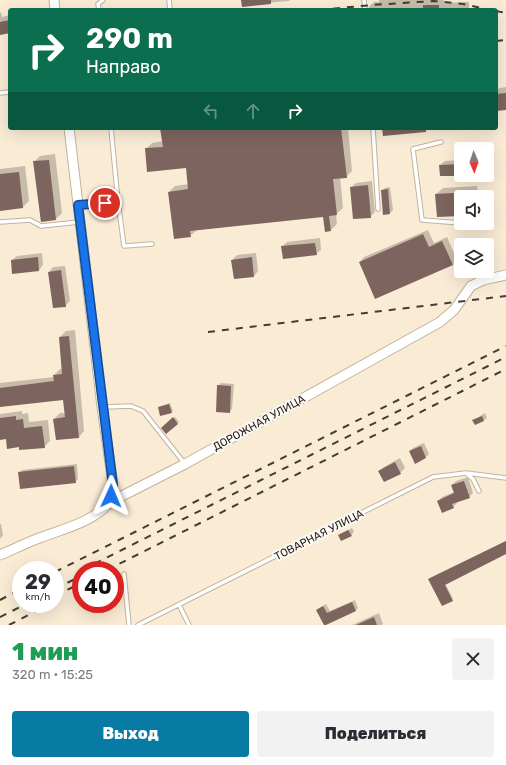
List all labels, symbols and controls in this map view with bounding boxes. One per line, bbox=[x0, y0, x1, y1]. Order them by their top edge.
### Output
text: 290 m bbox=[86, 22, 173, 55]
icon: right bbox=[20, 24, 72, 76]
text: Направо bbox=[86, 56, 161, 78]
icon: left bbox=[200, 100, 222, 122]
icon: ahead bbox=[242, 100, 264, 122]
icon: right bbox=[284, 100, 306, 122]
north arrow bbox=[454, 142, 494, 182]
map controls bbox=[454, 142, 494, 278]
pin bbox=[88, 186, 122, 220]
button: sound bbox=[454, 190, 494, 230]
icon: arrive bbox=[94, 192, 116, 214]
button: layers bbox=[454, 238, 494, 278]
street label: ДОРОЖНАЯ УЛИЦА bbox=[211, 392, 308, 454]
position arrow bbox=[90, 475, 132, 517]
street label: ТОВАРНАЯ УЛИЦА bbox=[272, 507, 366, 563]
speed limit sign: 40 bbox=[72, 561, 124, 613]
text: 29 bbox=[25, 570, 51, 594]
text: km/h bbox=[26, 591, 50, 603]
text: 1 мин bbox=[12, 638, 78, 666]
button: close bbox=[452, 638, 494, 680]
text: 320 m · 15:25 bbox=[12, 667, 93, 682]
button: Выход bbox=[12, 711, 249, 757]
button: Поделиться bbox=[257, 711, 494, 757]

